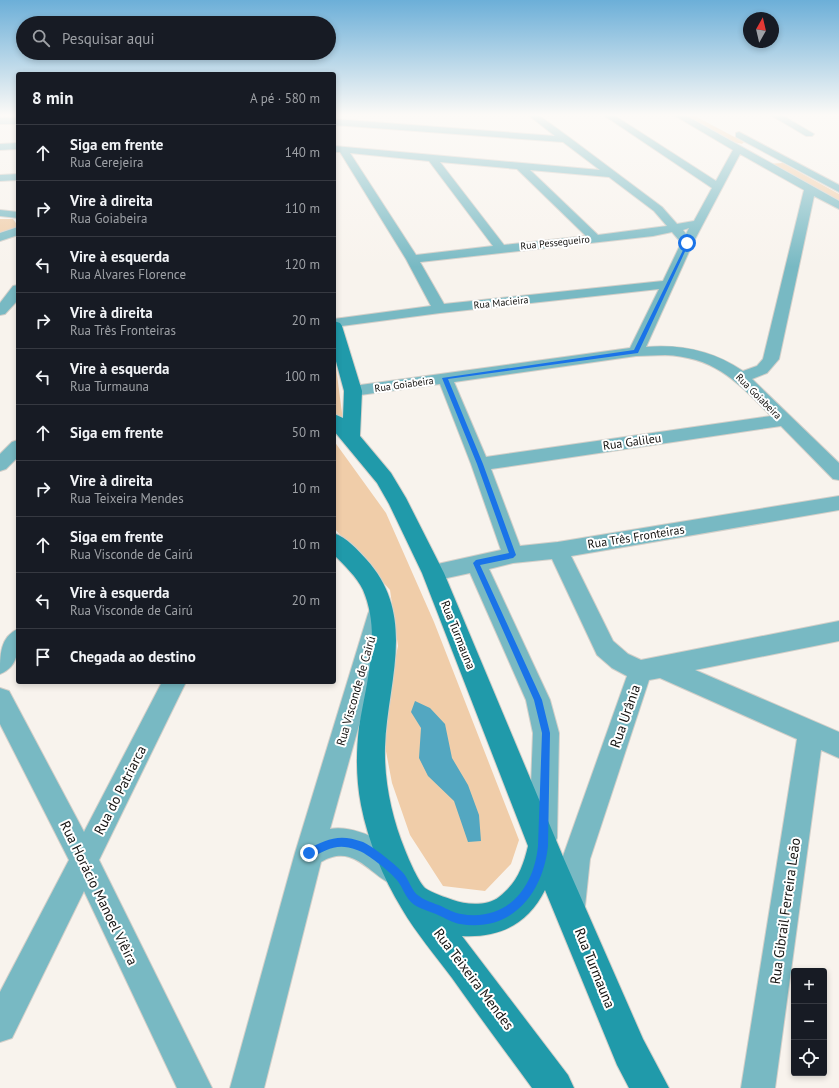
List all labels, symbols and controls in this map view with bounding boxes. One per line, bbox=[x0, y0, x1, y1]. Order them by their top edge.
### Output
north arrow bbox=[743, 12, 779, 48]
search box bbox=[16, 16, 336, 60]
icon: search bbox=[30, 27, 52, 49]
text: Pesquisar aqui bbox=[62, 29, 154, 48]
text: 8 min bbox=[32, 87, 73, 109]
text: A pé · 580 m bbox=[250, 90, 320, 107]
text: Siga em frente bbox=[70, 135, 163, 154]
icon: ahead bbox=[32, 142, 54, 164]
text: 140 m bbox=[285, 144, 320, 161]
text: Rua Cerejeira bbox=[70, 154, 144, 171]
text: Vire à direita bbox=[70, 191, 153, 210]
icon: right bbox=[32, 198, 54, 220]
text: 110 m bbox=[285, 200, 320, 217]
text: Rua Goiabeira bbox=[70, 210, 147, 227]
street label: Rua Pessegueiro bbox=[520, 232, 590, 253]
route start bbox=[678, 234, 696, 252]
text: Vire à esquerda bbox=[70, 247, 169, 266]
icon: left bbox=[32, 254, 54, 276]
text: 120 m bbox=[285, 256, 320, 273]
text: Rua Alvares Florence bbox=[70, 266, 186, 283]
street label: Rua Macieira bbox=[473, 293, 529, 312]
text: Vire à direita bbox=[70, 303, 153, 322]
icon: right bbox=[32, 310, 54, 332]
text: 20 m bbox=[292, 312, 320, 329]
text: Rua Três Fronteiras bbox=[70, 322, 176, 339]
text: Vire à esquerda bbox=[70, 359, 169, 378]
icon: left bbox=[32, 366, 54, 388]
text: 100 m bbox=[285, 368, 320, 385]
street label: Rua Goiabeira bbox=[733, 371, 784, 422]
street label: Rua Goiabeira bbox=[374, 374, 434, 395]
text: Rua Turmauna bbox=[70, 378, 149, 395]
icon: ahead bbox=[32, 422, 54, 444]
text: Siga em frente bbox=[70, 423, 163, 442]
text: 50 m bbox=[292, 424, 320, 441]
street label: Rua Galileu bbox=[602, 430, 662, 453]
text: Vire à direita bbox=[70, 471, 153, 490]
icon: right bbox=[32, 478, 54, 500]
text: 10 m bbox=[292, 480, 320, 497]
text: Rua Teixeira Mendes bbox=[70, 490, 184, 507]
street label: Rua Três Fronteiras bbox=[586, 521, 685, 552]
text: Siga em frente bbox=[70, 527, 163, 546]
icon: ahead bbox=[32, 534, 54, 556]
text: 10 m bbox=[292, 536, 320, 553]
text: Rua Visconde de Cairú bbox=[70, 546, 193, 563]
text: Vire à esquerda bbox=[70, 583, 169, 602]
icon: left bbox=[32, 590, 54, 612]
text: 20 m bbox=[292, 592, 320, 609]
street label: Rua Turmauna bbox=[438, 598, 479, 671]
text: Rua Visconde de Cairú bbox=[70, 602, 193, 619]
street label: Rua Visconde de Cairú bbox=[333, 634, 378, 747]
icon: arrive bbox=[32, 646, 54, 668]
text: Chegada ao destino bbox=[70, 647, 196, 666]
street label: Rua Urânia bbox=[606, 682, 644, 750]
street label: Rua do Patriarca bbox=[90, 742, 150, 838]
street label: Rua Horácio Manoel Viêira bbox=[56, 818, 142, 968]
street label: Rua Gibrail Ferreira Leão bbox=[766, 837, 804, 985]
route end bbox=[300, 844, 318, 862]
street label: Rua Teixeira Mendes bbox=[430, 925, 518, 1033]
street label: Rua Turmauna bbox=[571, 925, 619, 1011]
map controls bbox=[791, 968, 827, 1076]
button: + bbox=[791, 968, 827, 1004]
button: − bbox=[791, 1004, 827, 1040]
button: locate bbox=[791, 1040, 827, 1076]

